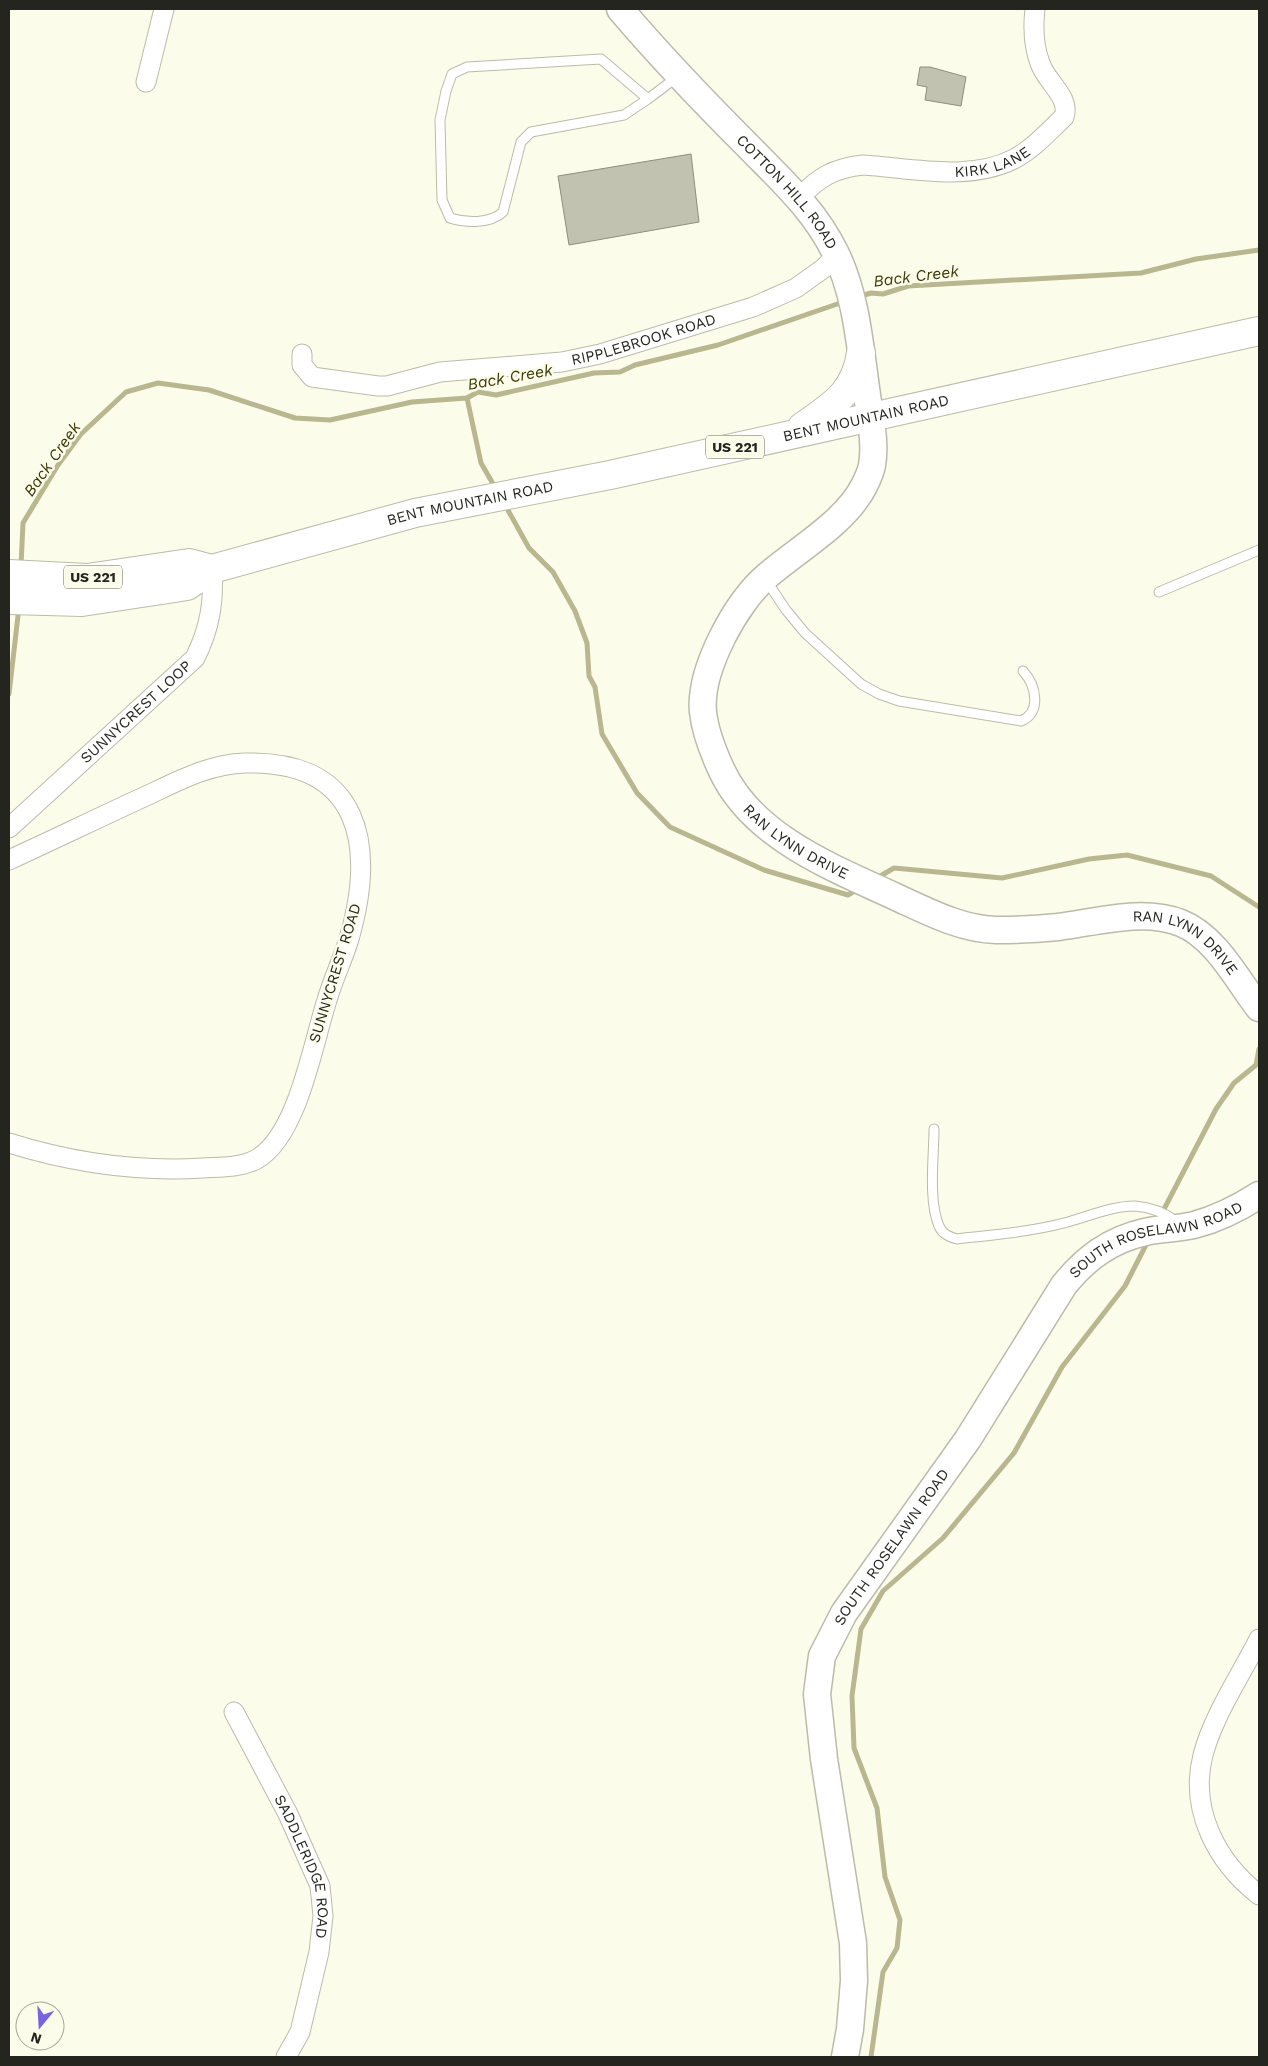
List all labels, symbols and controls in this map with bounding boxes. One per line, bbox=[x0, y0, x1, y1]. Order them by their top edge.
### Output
street label: COTTON HILL ROAD bbox=[733, 131, 841, 252]
street label: KIRK LANE bbox=[954, 142, 1034, 181]
water label: Back Creek bbox=[872, 261, 961, 291]
street label: RIPPLEBROOK ROAD bbox=[570, 310, 718, 369]
water label: Back Creek bbox=[466, 360, 555, 394]
street label: BENT MOUNTAIN ROAD bbox=[781, 391, 951, 445]
water label: Back Creek bbox=[19, 417, 85, 500]
road number: US 221 bbox=[706, 436, 764, 458]
street label: BENT MOUNTAIN ROAD bbox=[385, 477, 555, 529]
road number: US 221 bbox=[64, 566, 122, 588]
street label: SUNNYCREST LOOP bbox=[77, 657, 195, 767]
street label: RAN LYNN DRIVE bbox=[739, 800, 851, 883]
street label: SUNNYCREST ROAD bbox=[305, 901, 365, 1045]
street label: RAN LYNN DRIVE bbox=[1132, 907, 1242, 978]
street label: SOUTH ROSELAWN ROAD bbox=[1065, 1198, 1246, 1282]
street label: SOUTH ROSELAWN ROAD bbox=[830, 1465, 953, 1628]
street label: SADDLERIDGE ROAD bbox=[271, 1792, 332, 1939]
north arrow bbox=[15, 2001, 65, 2051]
text: N bbox=[29, 2029, 43, 2048]

